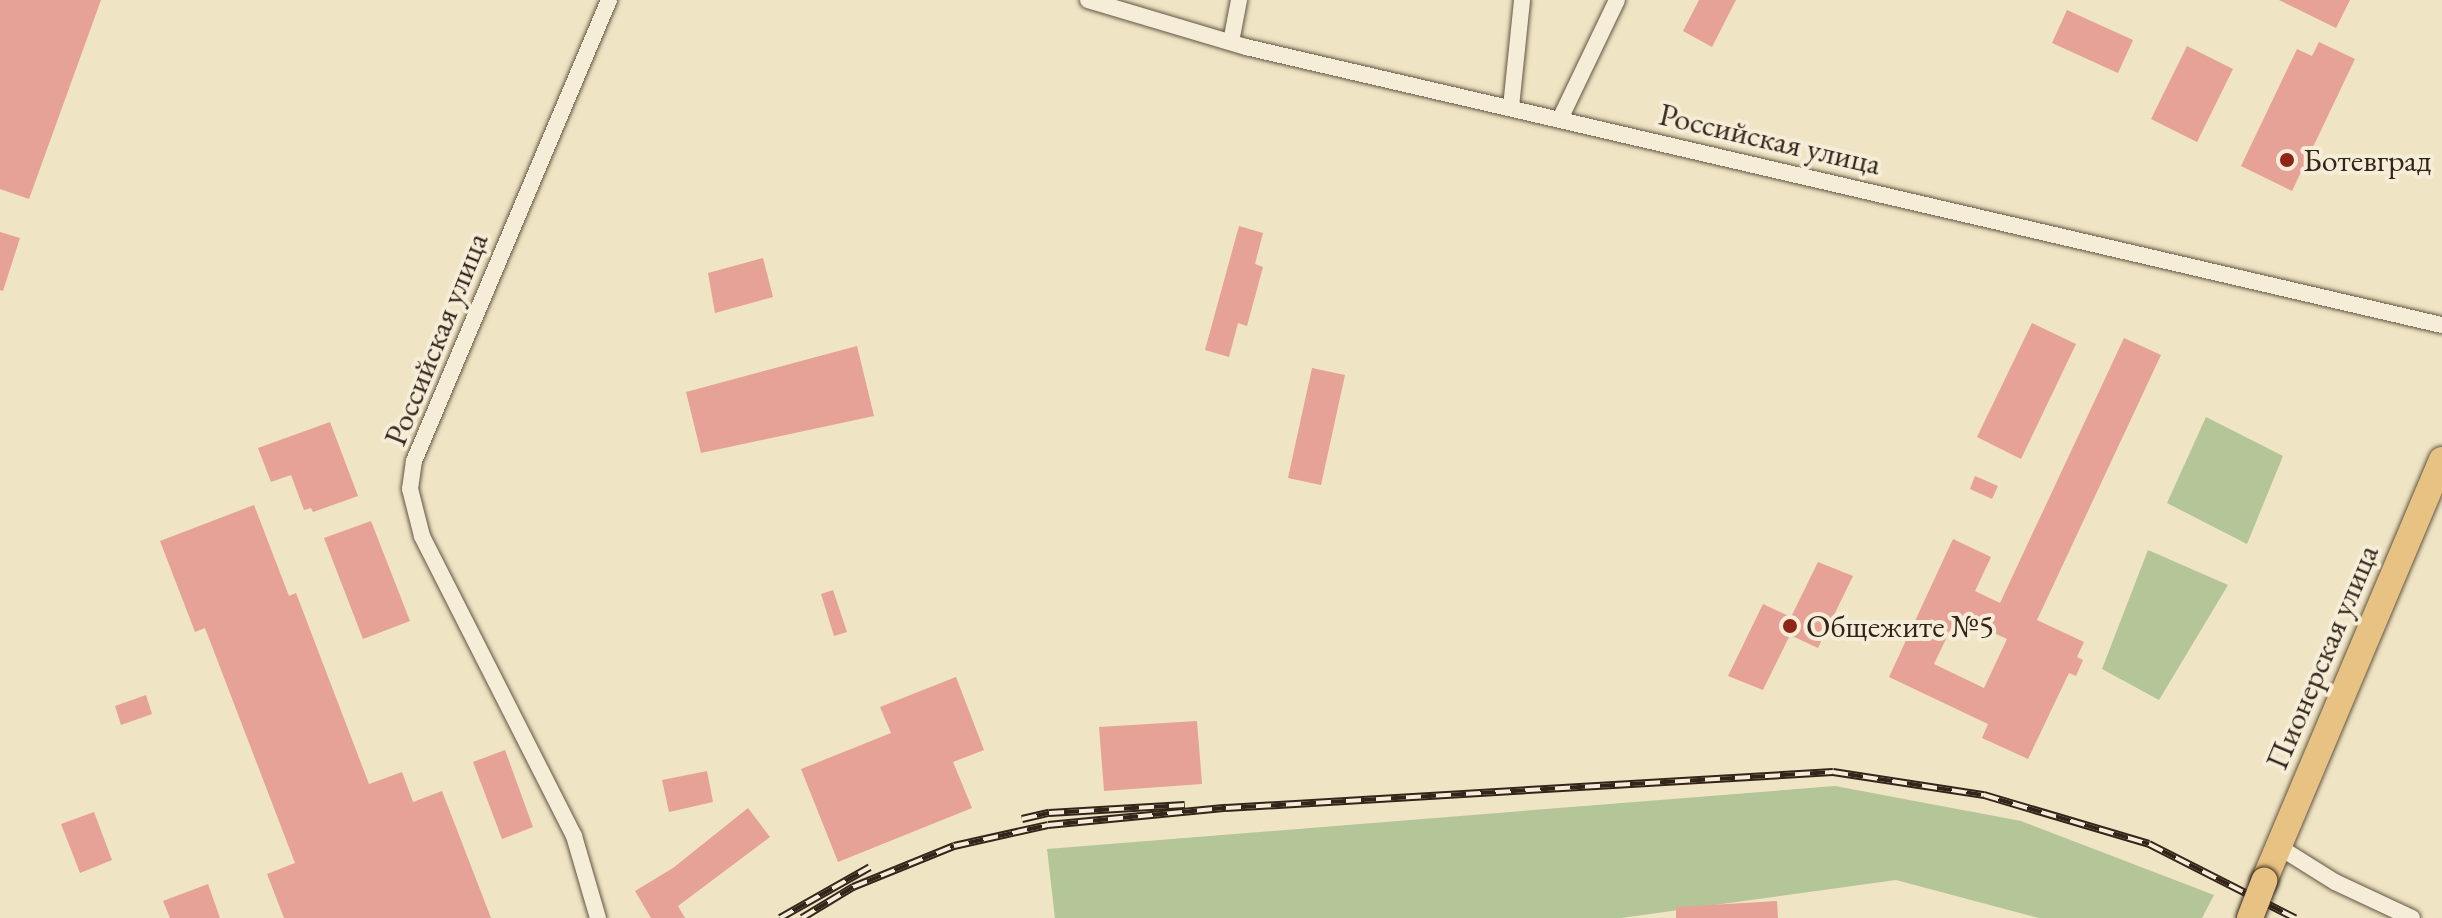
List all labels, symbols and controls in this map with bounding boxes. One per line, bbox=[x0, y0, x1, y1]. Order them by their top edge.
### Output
street label: Российская улица bbox=[1655, 95, 1885, 183]
place label: Ботевград bbox=[2303, 141, 2431, 179]
marker: Ботевград bbox=[2278, 151, 2296, 169]
street label: Российская улица bbox=[376, 227, 496, 451]
street label: Пионерская улица bbox=[2257, 539, 2387, 775]
place label: Общежите №5 bbox=[1806, 607, 1994, 645]
marker: Общежите №5 bbox=[1781, 617, 1799, 635]

